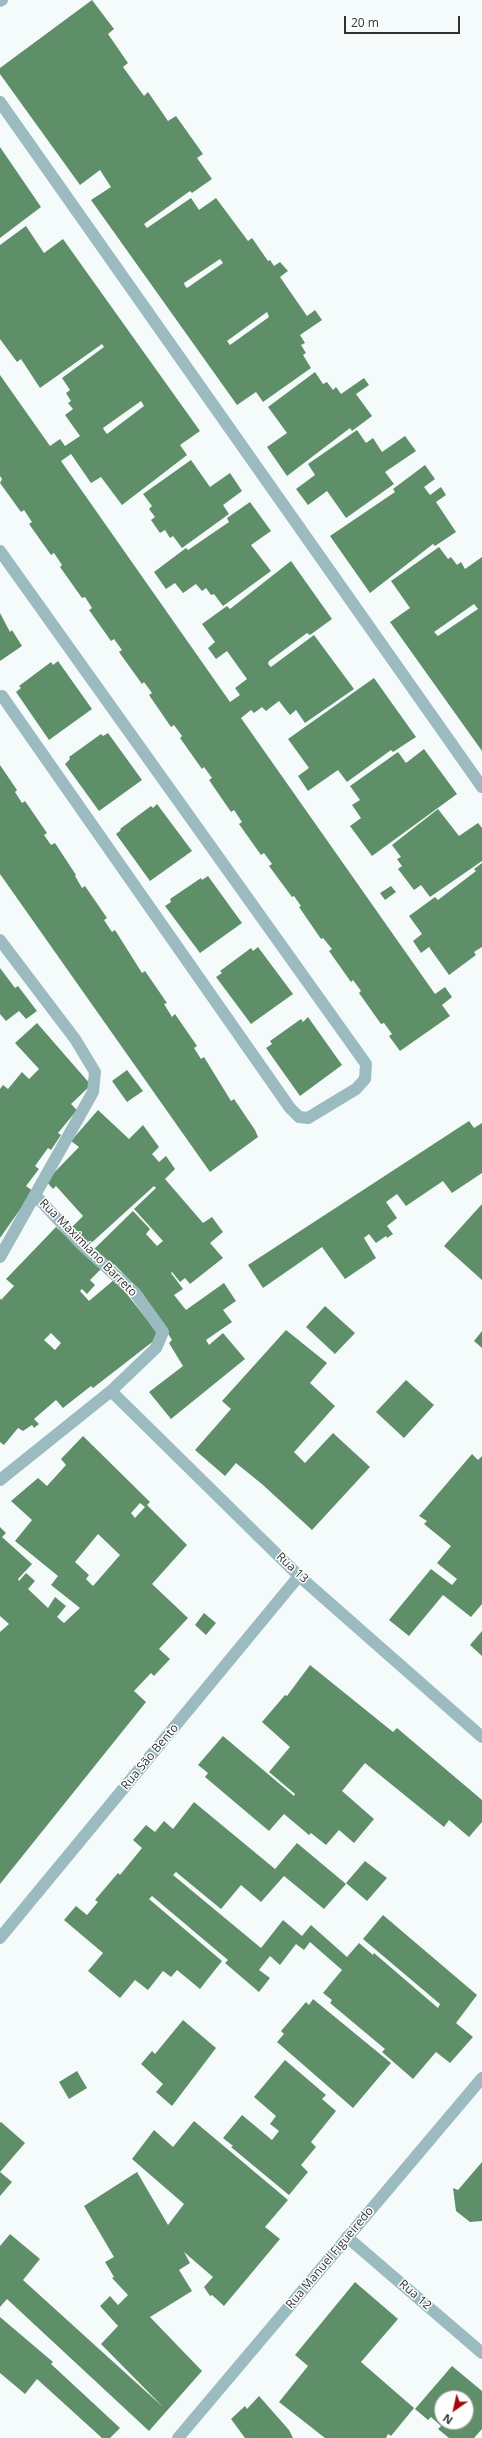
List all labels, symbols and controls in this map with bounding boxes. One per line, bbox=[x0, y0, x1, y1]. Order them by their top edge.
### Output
scale bar bbox=[346, 8, 462, 34]
text: 20 m bbox=[351, 14, 379, 31]
street label: Rua Maximiano Barreto bbox=[36, 1196, 140, 1300]
street label: Rua 13 bbox=[273, 1550, 311, 1586]
street label: Rua São Bento bbox=[118, 1721, 182, 1793]
street label: Rua Manuel Figueiredo bbox=[283, 2204, 377, 2312]
street label: Rua 12 bbox=[396, 2277, 434, 2313]
north arrow bbox=[434, 2390, 474, 2430]
text: N bbox=[440, 2411, 455, 2428]

